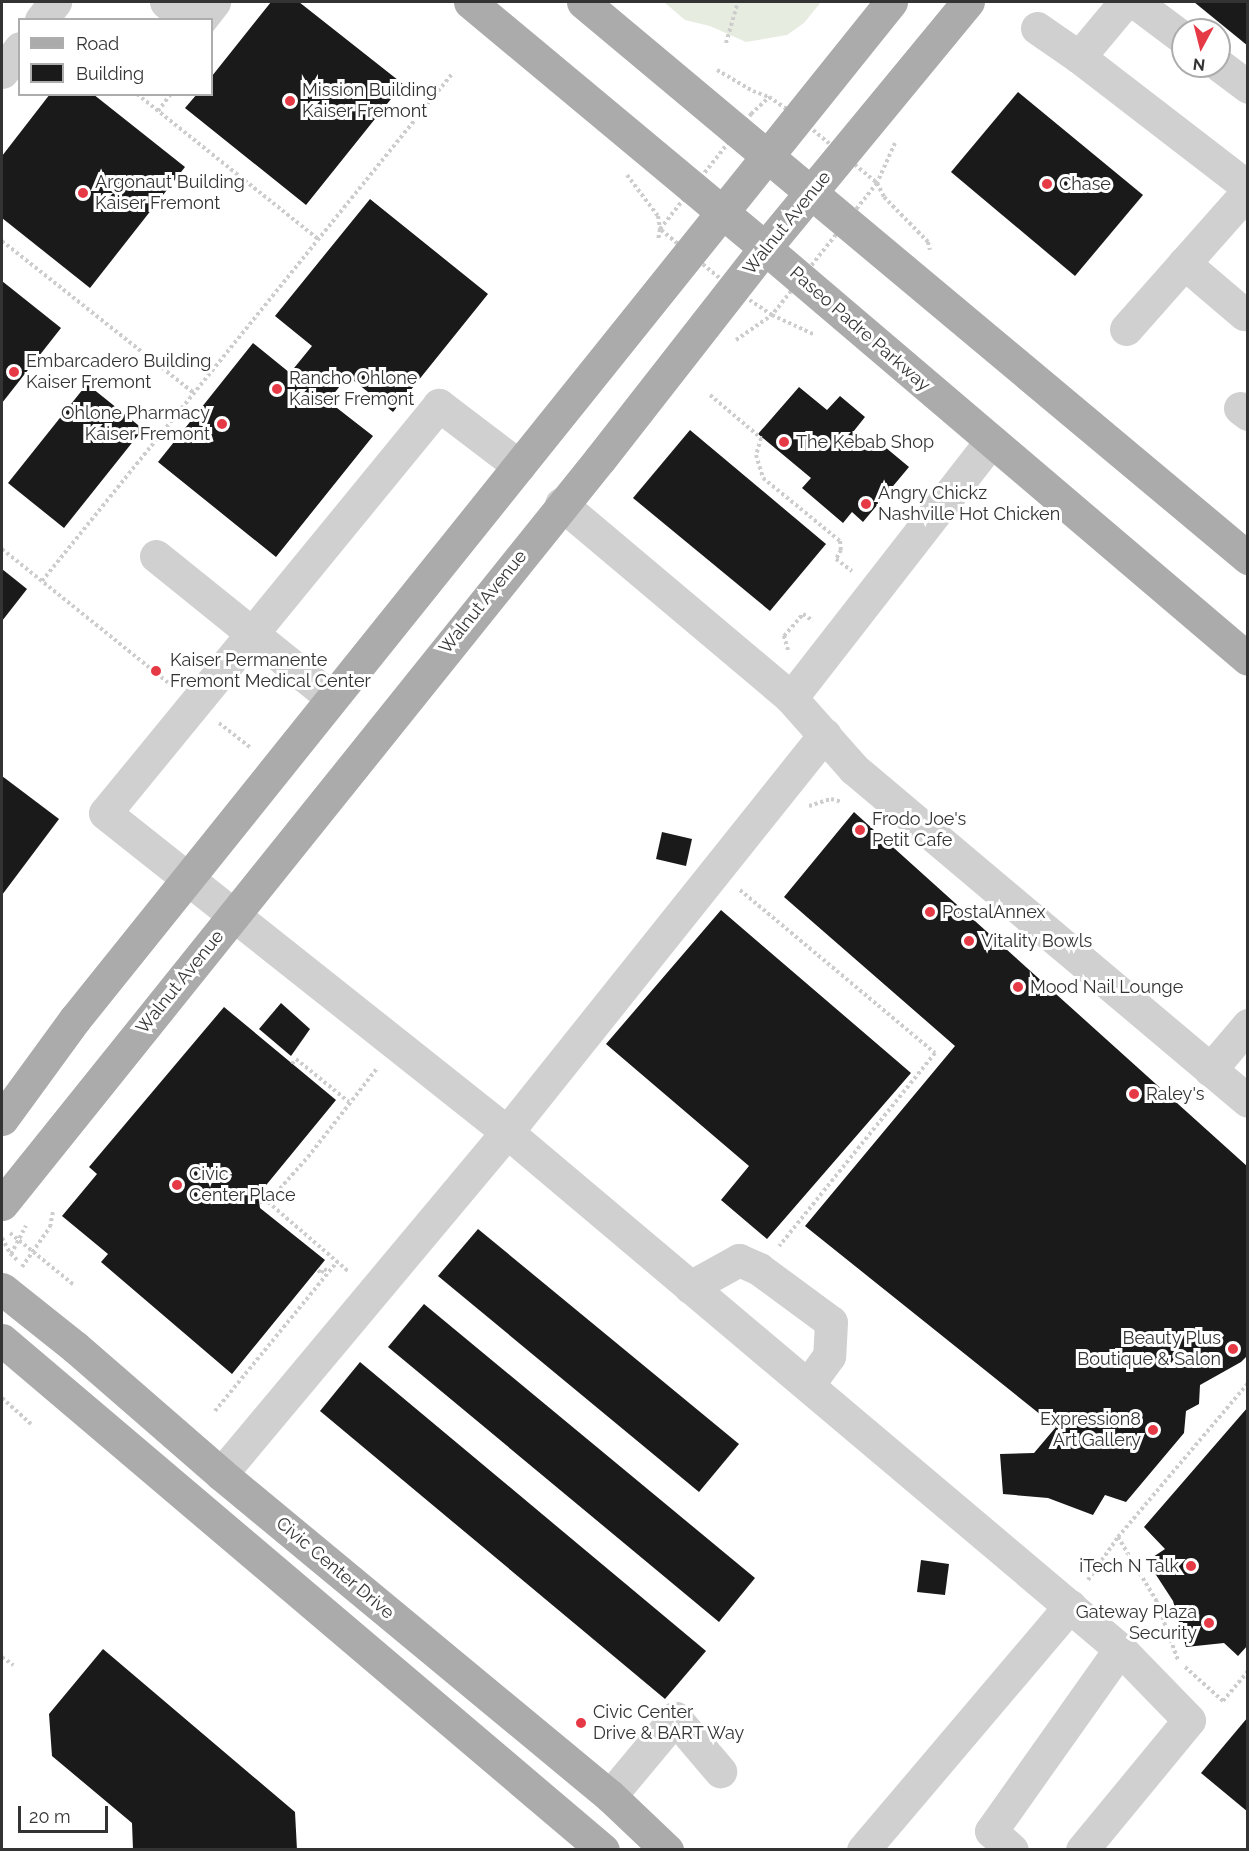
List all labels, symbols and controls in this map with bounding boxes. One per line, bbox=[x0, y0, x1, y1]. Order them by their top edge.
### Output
legend bbox=[18, 18, 213, 96]
north arrow bbox=[1171, 18, 1231, 78]
text: Road bbox=[76, 33, 119, 54]
text: N bbox=[1192, 54, 1206, 75]
text: Building bbox=[76, 63, 144, 84]
place label: Mission Building Kaiser Fremont bbox=[302, 80, 437, 122]
marker: Mission Building Kaiser Fremont bbox=[283, 94, 297, 108]
street label: Walnut Avenue bbox=[738, 167, 836, 279]
place label: Argonaut Building Kaiser Fremont bbox=[95, 172, 245, 214]
place label: Chase bbox=[1059, 173, 1111, 195]
marker: Chase bbox=[1040, 177, 1054, 191]
marker: Argonaut Building Kaiser Fremont bbox=[76, 186, 90, 200]
street label: Paseo Padre Parkway bbox=[785, 262, 935, 396]
place label: Embarcadero Building Kaiser Fremont bbox=[26, 351, 211, 394]
marker: Embarcadero Building Kaiser Fremont bbox=[7, 365, 21, 379]
place label: Rancho Ohlone Kaiser Fremont bbox=[289, 368, 417, 410]
marker: Rancho Ohlone Kaiser Fremont bbox=[270, 382, 284, 396]
place label: Ohlone Pharmacy Kaiser Fremont bbox=[61, 403, 210, 446]
marker: Ohlone Pharmacy Kaiser Fremont bbox=[215, 417, 229, 431]
place label: The Kebab Shop bbox=[796, 431, 934, 453]
marker: The Kebab Shop bbox=[777, 435, 791, 449]
place label: Angry Chickz Nashville Hot Chicken bbox=[878, 483, 1060, 526]
marker: Angry Chickz Nashville Hot Chicken bbox=[859, 497, 873, 511]
street label: Walnut Avenue bbox=[434, 546, 532, 658]
place label: Kaiser Permanente Fremont Medical Center bbox=[170, 650, 371, 692]
marker: Kaiser Permanente Fremont Medical Center bbox=[147, 662, 165, 680]
place label: Frodo Joe's Petit Cafe bbox=[872, 809, 967, 852]
marker: Frodo Joe's Petit Cafe bbox=[853, 823, 867, 837]
place label: PostalAnnex bbox=[942, 901, 1046, 923]
marker: PostalAnnex bbox=[923, 905, 937, 919]
street label: Walnut Avenue bbox=[131, 926, 229, 1038]
place label: Vitality Bowls bbox=[981, 930, 1093, 952]
marker: Vitality Bowls bbox=[962, 934, 976, 948]
place label: Mood Nail Lounge bbox=[1030, 976, 1184, 998]
marker: Mood Nail Lounge bbox=[1011, 980, 1025, 994]
place label: Raley's bbox=[1146, 1083, 1204, 1105]
marker: Raley's bbox=[1127, 1087, 1141, 1101]
place label: Civic Center Place bbox=[189, 1164, 296, 1206]
marker: Civic Center Place bbox=[170, 1178, 184, 1192]
place label: Beauty Plus Boutique & Salon bbox=[1077, 1328, 1221, 1370]
marker: Beauty Plus Boutique & Salon bbox=[1226, 1342, 1240, 1356]
place label: Expression8 Art Gallery bbox=[1040, 1409, 1141, 1452]
marker: Expression8 Art Gallery bbox=[1146, 1423, 1160, 1437]
street label: Civic Center Drive bbox=[271, 1512, 399, 1624]
place label: iTech N Talk bbox=[1079, 1555, 1179, 1577]
marker: iTech N Talk bbox=[1184, 1559, 1198, 1573]
place label: Gateway Plaza Security bbox=[1075, 1602, 1197, 1644]
marker: Gateway Plaza Security bbox=[1202, 1616, 1216, 1630]
place label: Civic Center Drive & BART Way bbox=[593, 1702, 745, 1744]
marker: Civic Center Drive & BART Way bbox=[574, 1716, 588, 1730]
scale bar bbox=[21, 1794, 111, 1832]
text: 20 m bbox=[29, 1806, 71, 1827]

